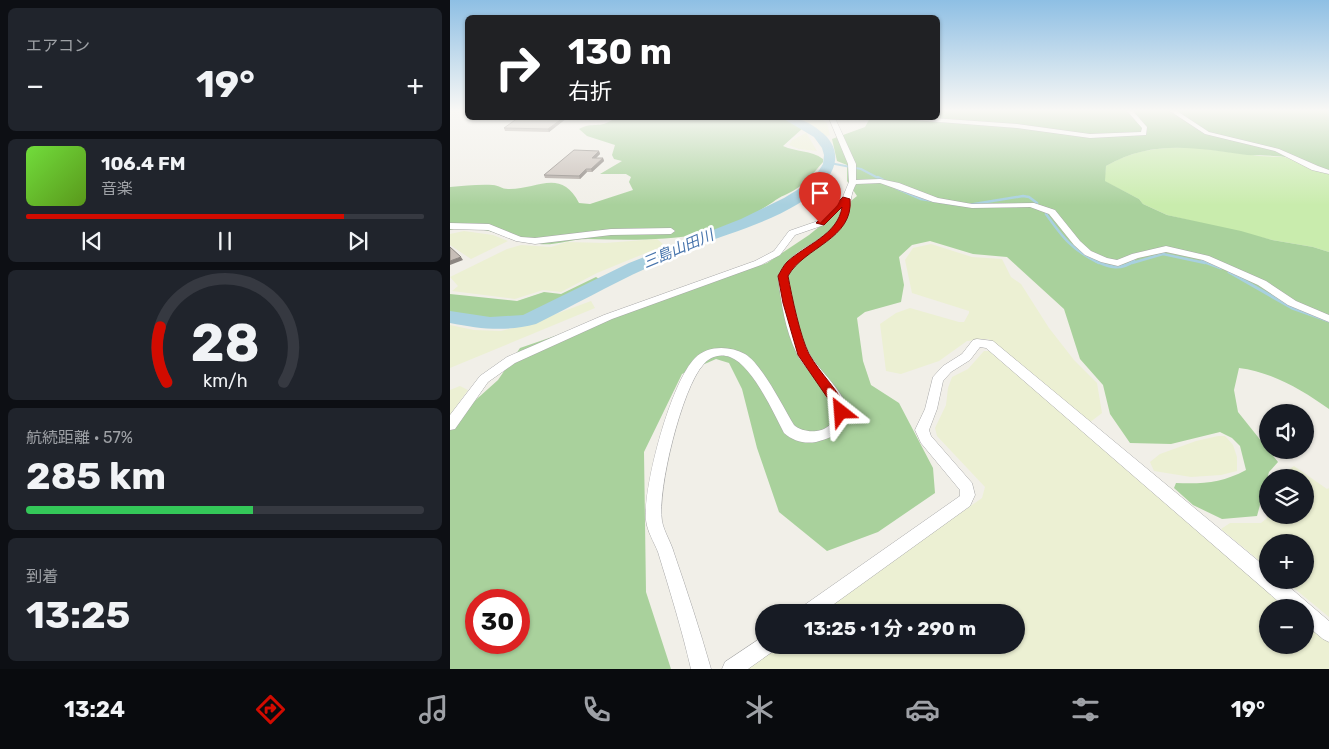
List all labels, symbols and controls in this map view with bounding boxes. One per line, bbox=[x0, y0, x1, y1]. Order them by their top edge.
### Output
text: 130 m bbox=[568, 31, 672, 73]
icon: right bbox=[485, 35, 550, 100]
text: エアコン bbox=[26, 36, 90, 55]
text: 19° bbox=[196, 61, 255, 107]
text: − bbox=[26, 69, 44, 102]
text: + bbox=[407, 69, 424, 102]
text: 右折 bbox=[568, 78, 612, 105]
text: 106.4 FM bbox=[101, 152, 186, 175]
pin bbox=[799, 172, 841, 223]
text: 音楽 bbox=[101, 179, 133, 198]
icon: arrive bbox=[806, 179, 834, 207]
water label: 三島山田川 bbox=[640, 225, 718, 272]
icon: previous bbox=[78, 227, 106, 255]
icon: pause bbox=[211, 227, 239, 255]
icon: next bbox=[344, 227, 372, 255]
text: 28 bbox=[190, 312, 260, 374]
text: km/h bbox=[203, 370, 247, 391]
position arrow bbox=[814, 385, 866, 437]
map controls bbox=[1259, 404, 1314, 654]
button: sound bbox=[1259, 404, 1314, 459]
text: 航続距離 · 57% bbox=[26, 428, 133, 447]
text: 285 km bbox=[26, 453, 166, 499]
button: layers bbox=[1259, 469, 1314, 524]
button: + bbox=[1259, 534, 1314, 589]
text: 到着 bbox=[26, 567, 58, 586]
speed limit sign: 30 bbox=[465, 589, 530, 654]
text: 13:25 bbox=[26, 592, 130, 638]
button: − bbox=[1259, 599, 1314, 654]
text: 13:25 · 1 分 · 290 m bbox=[804, 617, 976, 640]
icon: directions bbox=[253, 692, 288, 727]
icon: music bbox=[416, 692, 451, 727]
icon: phone bbox=[579, 692, 614, 727]
icon: climate bbox=[742, 692, 777, 727]
icon: car bbox=[905, 692, 940, 727]
icon: filters bbox=[1068, 692, 1103, 727]
text: 13:24 bbox=[64, 696, 125, 723]
text: 19° bbox=[1231, 696, 1265, 723]

